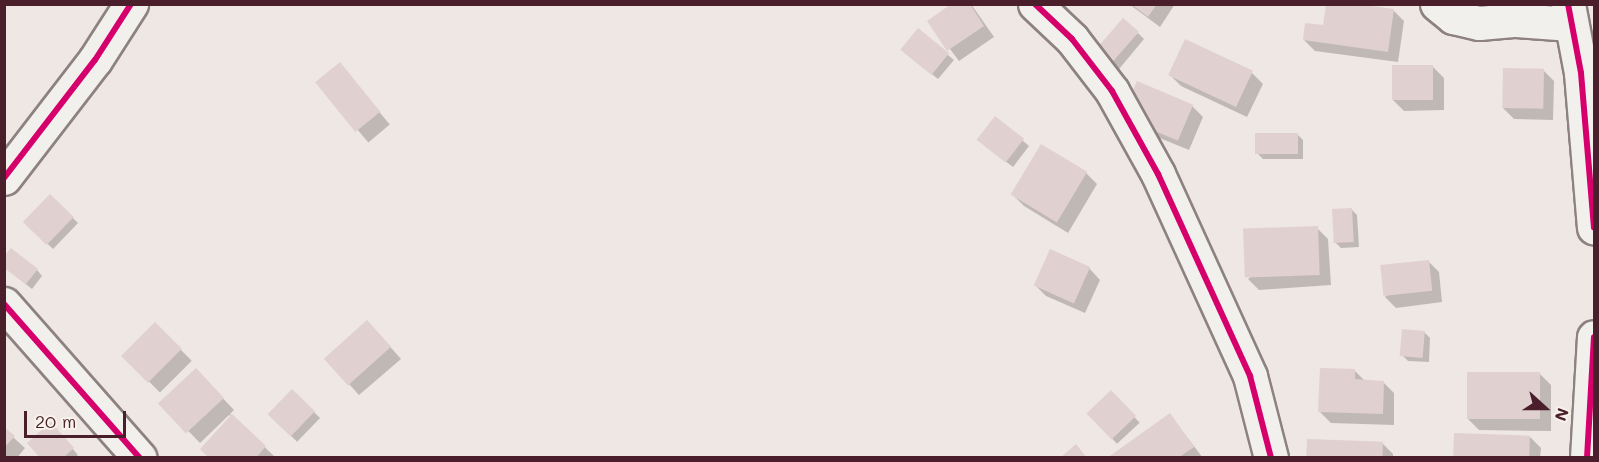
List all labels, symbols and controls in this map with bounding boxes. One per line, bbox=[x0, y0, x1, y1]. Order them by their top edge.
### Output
north arrow bbox=[1515, 378, 1575, 438]
scale bar bbox=[27, 399, 129, 437]
text: N bbox=[1550, 405, 1574, 424]
text: 20 m bbox=[35, 409, 76, 433]

